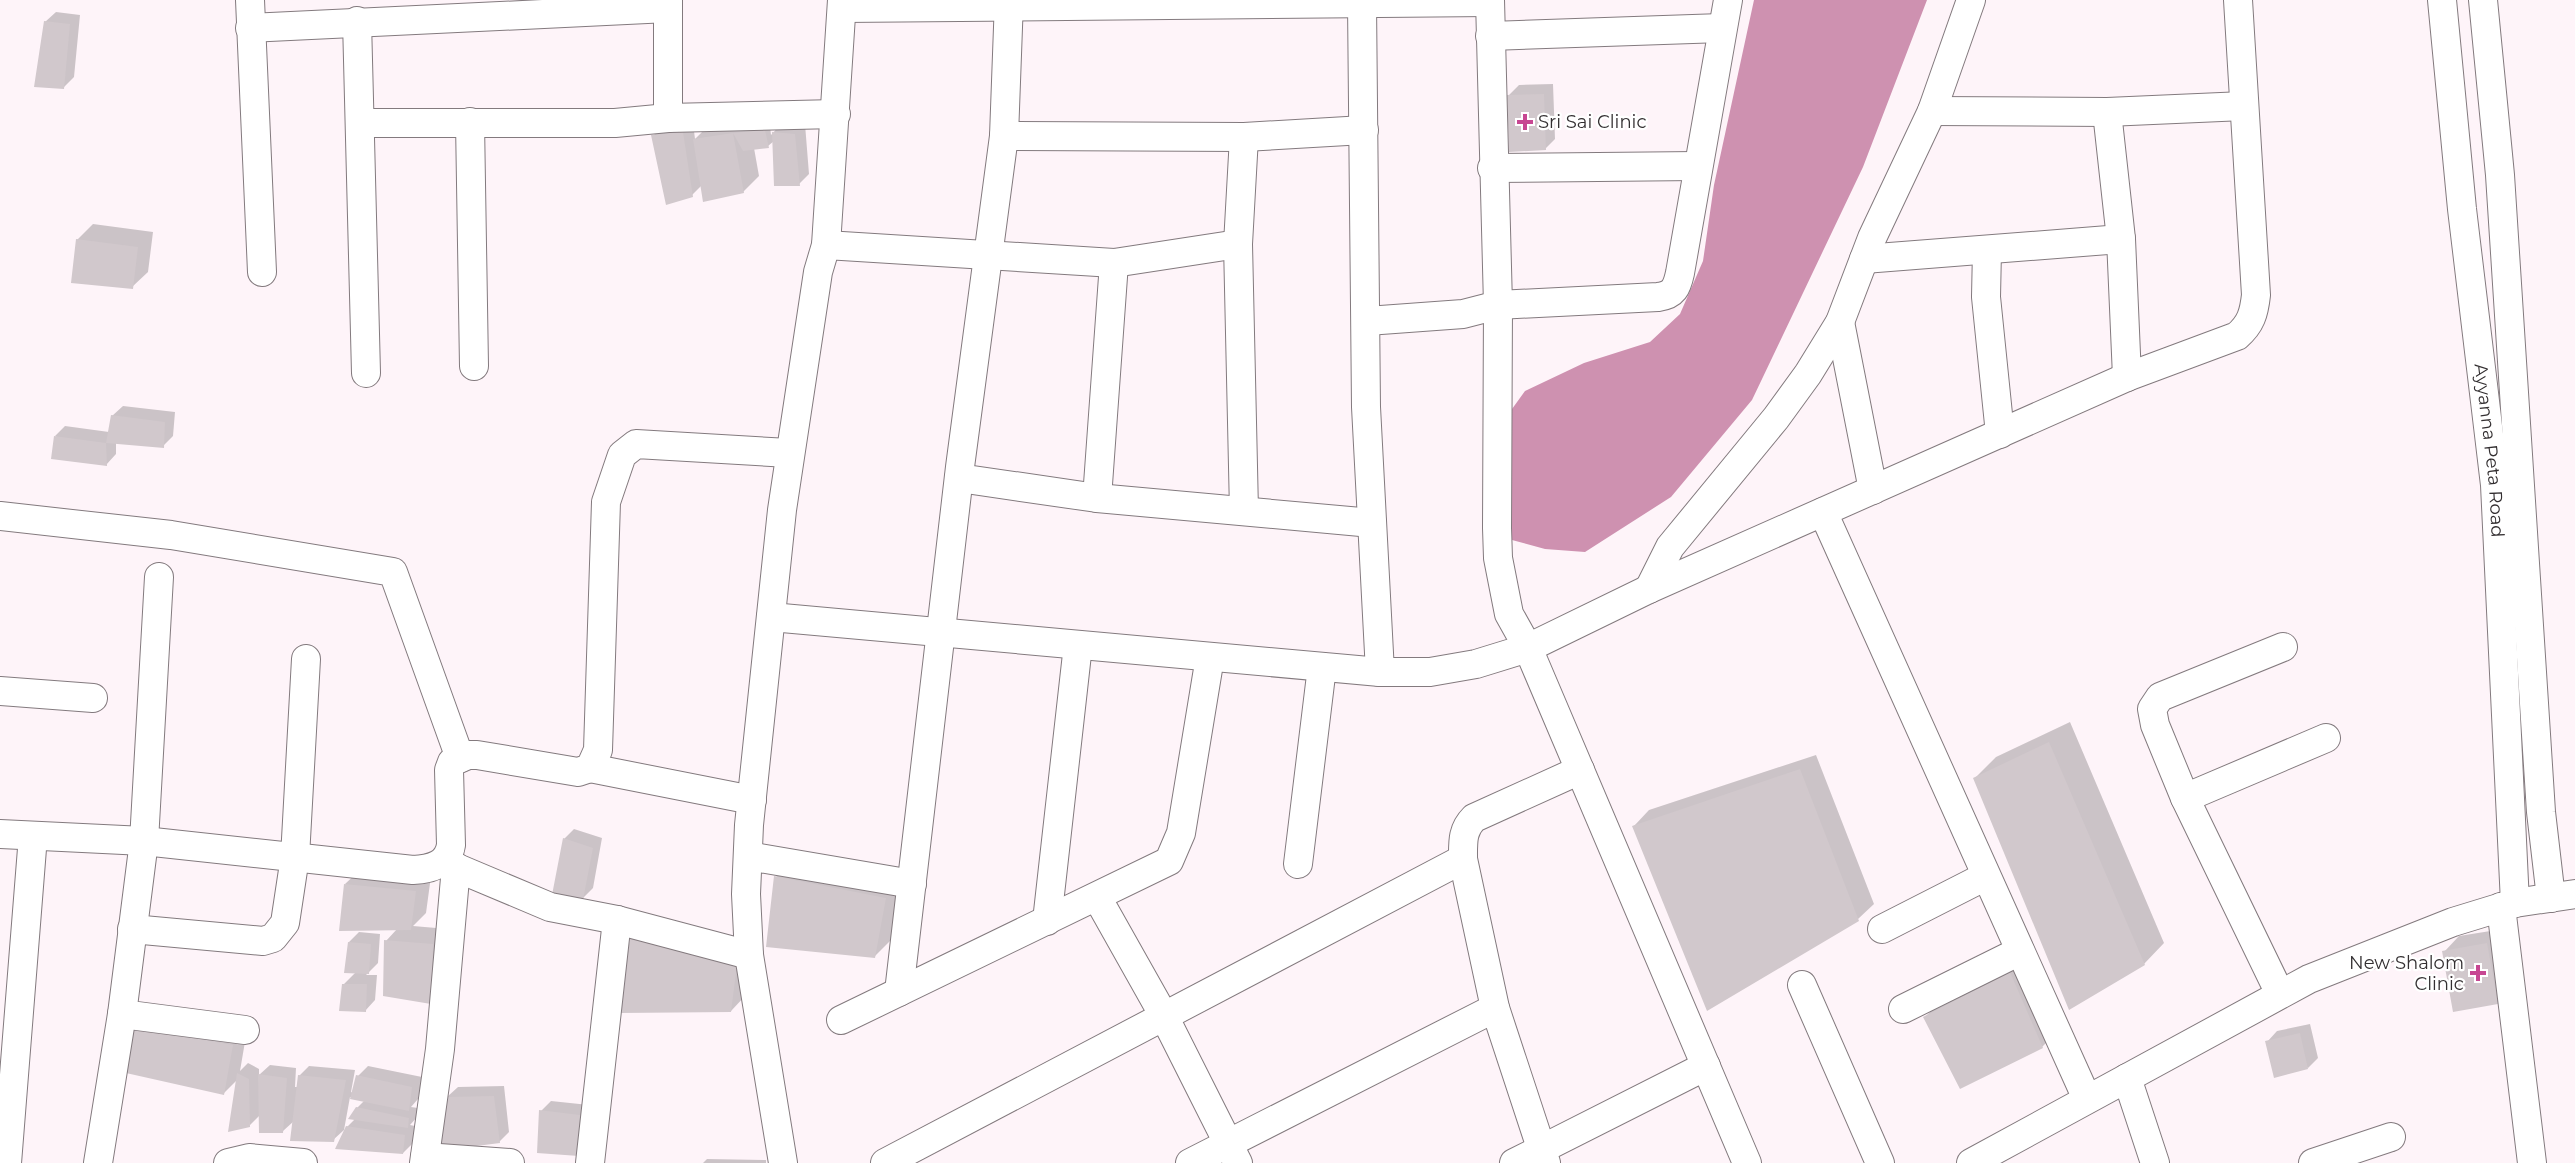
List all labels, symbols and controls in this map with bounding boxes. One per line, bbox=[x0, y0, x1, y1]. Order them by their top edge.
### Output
place label: Sri Sai Clinic bbox=[1538, 111, 1647, 133]
marker: Sri Sai Clinic bbox=[1516, 113, 1534, 131]
street label: Ayyanna Peta Road bbox=[2470, 362, 2508, 538]
place label: New Shalom Clinic bbox=[2349, 952, 2464, 995]
marker: New Shalom Clinic bbox=[2469, 964, 2487, 982]

